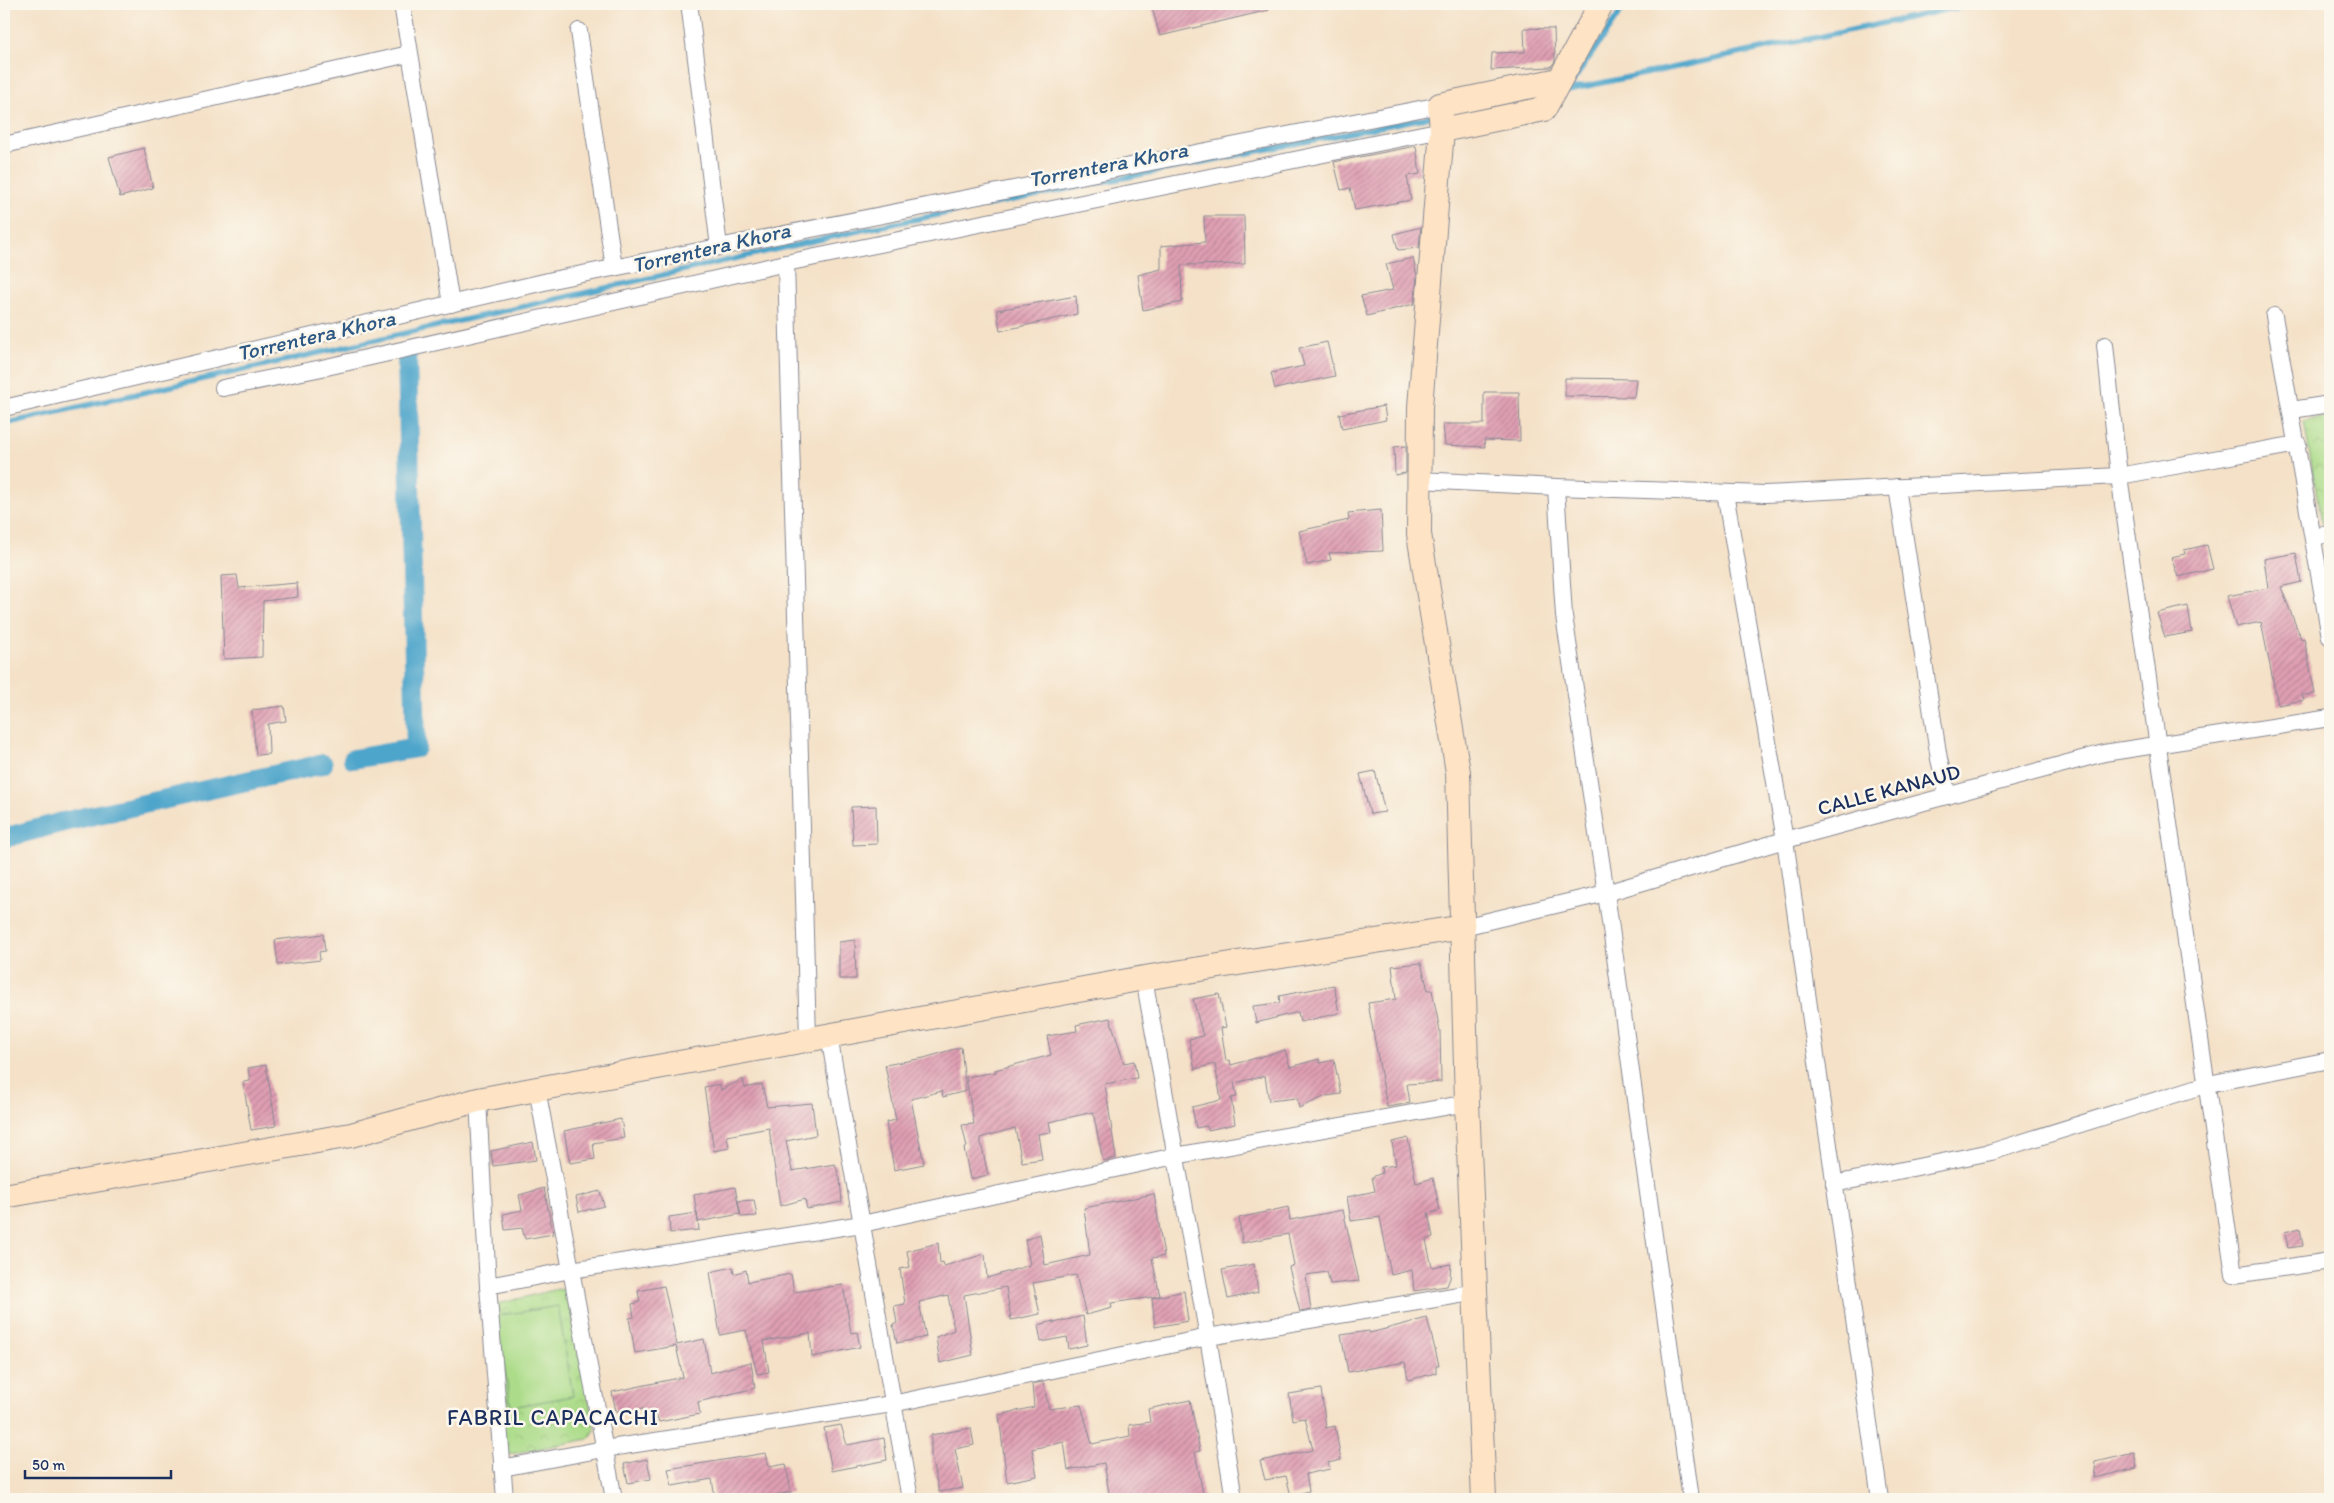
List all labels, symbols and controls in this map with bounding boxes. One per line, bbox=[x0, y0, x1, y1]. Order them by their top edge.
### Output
water label: Torrentera Khora bbox=[1026, 136, 1191, 193]
water label: Torrentera Khora bbox=[629, 216, 794, 279]
water label: Torrentera Khora bbox=[234, 304, 399, 367]
street label: CALLE KANAUD bbox=[1815, 758, 1963, 821]
district label: FABRIL CAPACACHI bbox=[447, 1404, 659, 1431]
scale bar bbox=[25, 1448, 171, 1480]
text: 50 m bbox=[32, 1456, 65, 1474]

